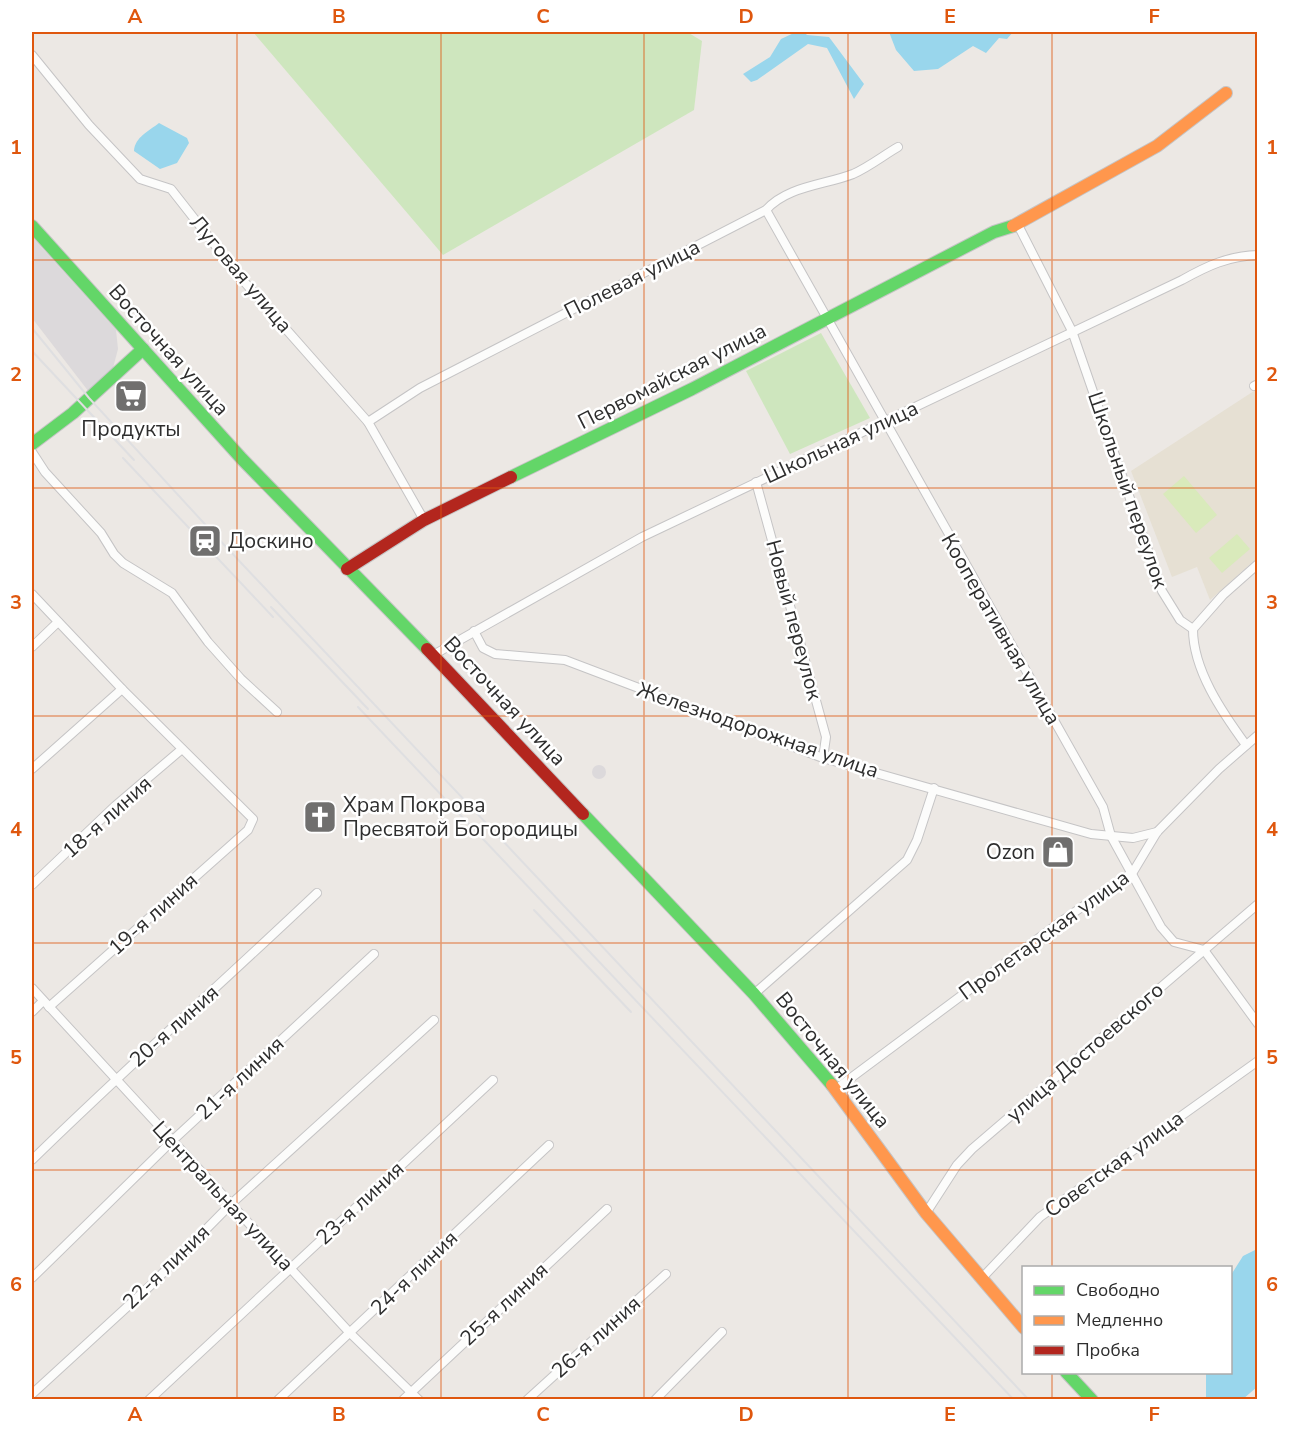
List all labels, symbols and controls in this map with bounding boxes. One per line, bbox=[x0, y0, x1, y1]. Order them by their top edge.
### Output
text: A bbox=[128, 3, 143, 30]
text: B bbox=[332, 3, 346, 30]
text: C bbox=[536, 3, 550, 30]
text: D bbox=[738, 3, 754, 30]
text: E bbox=[944, 3, 956, 30]
text: F bbox=[1148, 3, 1160, 30]
text: 1 bbox=[10, 134, 22, 161]
text: 1 bbox=[1266, 134, 1278, 161]
street label: Луговая улица bbox=[183, 209, 299, 339]
street label: Полевая улица bbox=[559, 233, 705, 325]
street label: Восточная улица bbox=[102, 278, 236, 422]
street label: Первомайская улица bbox=[573, 316, 771, 436]
text: 2 bbox=[10, 361, 22, 388]
text: 2 bbox=[1266, 361, 1278, 388]
supermarket icon: Продукты bbox=[113, 378, 149, 414]
street label: Школьный переулок bbox=[1081, 388, 1175, 593]
street label: Школьная улица bbox=[759, 394, 923, 490]
place label: Продукты bbox=[81, 415, 181, 443]
station icon: Доскино bbox=[187, 523, 223, 559]
place label: Доскино bbox=[228, 527, 314, 555]
street label: Кооперативная улица bbox=[935, 528, 1067, 730]
street label: Новый переулок bbox=[759, 537, 829, 704]
text: 3 bbox=[10, 589, 22, 616]
text: 3 bbox=[1266, 589, 1278, 616]
street label: Восточная улица bbox=[438, 630, 572, 772]
street label: Железнодорожная улица bbox=[633, 675, 883, 785]
street label: 18-я линия bbox=[56, 769, 158, 865]
place label: Храм Покрова Пресвятой Богородицы bbox=[343, 791, 578, 843]
church icon: Храм Покрова Пресвятой Богородицы bbox=[302, 799, 338, 835]
text: 4 bbox=[10, 816, 22, 843]
text: 4 bbox=[1266, 816, 1278, 843]
shop icon: Ozon bbox=[1040, 834, 1076, 870]
place label: Ozon bbox=[986, 838, 1035, 866]
street label: Пролетарская улица bbox=[953, 864, 1135, 1006]
street label: 19-я линия bbox=[102, 866, 204, 962]
street label: улица Достоевского bbox=[1000, 976, 1170, 1128]
street label: 20-я линия bbox=[123, 978, 225, 1074]
street label: Восточная улица bbox=[769, 986, 897, 1134]
street label: 21-я линия bbox=[190, 1030, 290, 1126]
text: 5 bbox=[10, 1044, 22, 1071]
text: 5 bbox=[1266, 1044, 1278, 1071]
street label: Советская улица bbox=[1039, 1104, 1189, 1224]
street label: Центральная улица bbox=[146, 1115, 300, 1277]
street label: 23-я линия bbox=[310, 1155, 410, 1251]
street label: 22-я линия bbox=[116, 1218, 216, 1316]
street label: 24-я линия bbox=[364, 1224, 464, 1322]
street label: 25-я линия bbox=[454, 1256, 554, 1352]
legend bbox=[1022, 1266, 1232, 1374]
text: 6 bbox=[10, 1271, 22, 1298]
text: 6 bbox=[1266, 1271, 1278, 1298]
text: Свободно bbox=[1076, 1278, 1160, 1302]
street label: 26-я линия bbox=[545, 1289, 647, 1385]
text: Медленно bbox=[1076, 1308, 1163, 1332]
text: Пробка bbox=[1076, 1338, 1140, 1362]
text: A bbox=[128, 1401, 143, 1428]
text: B bbox=[332, 1401, 346, 1428]
text: C bbox=[536, 1401, 550, 1428]
text: D bbox=[738, 1401, 754, 1428]
text: E bbox=[944, 1401, 956, 1428]
text: F bbox=[1148, 1401, 1160, 1428]

